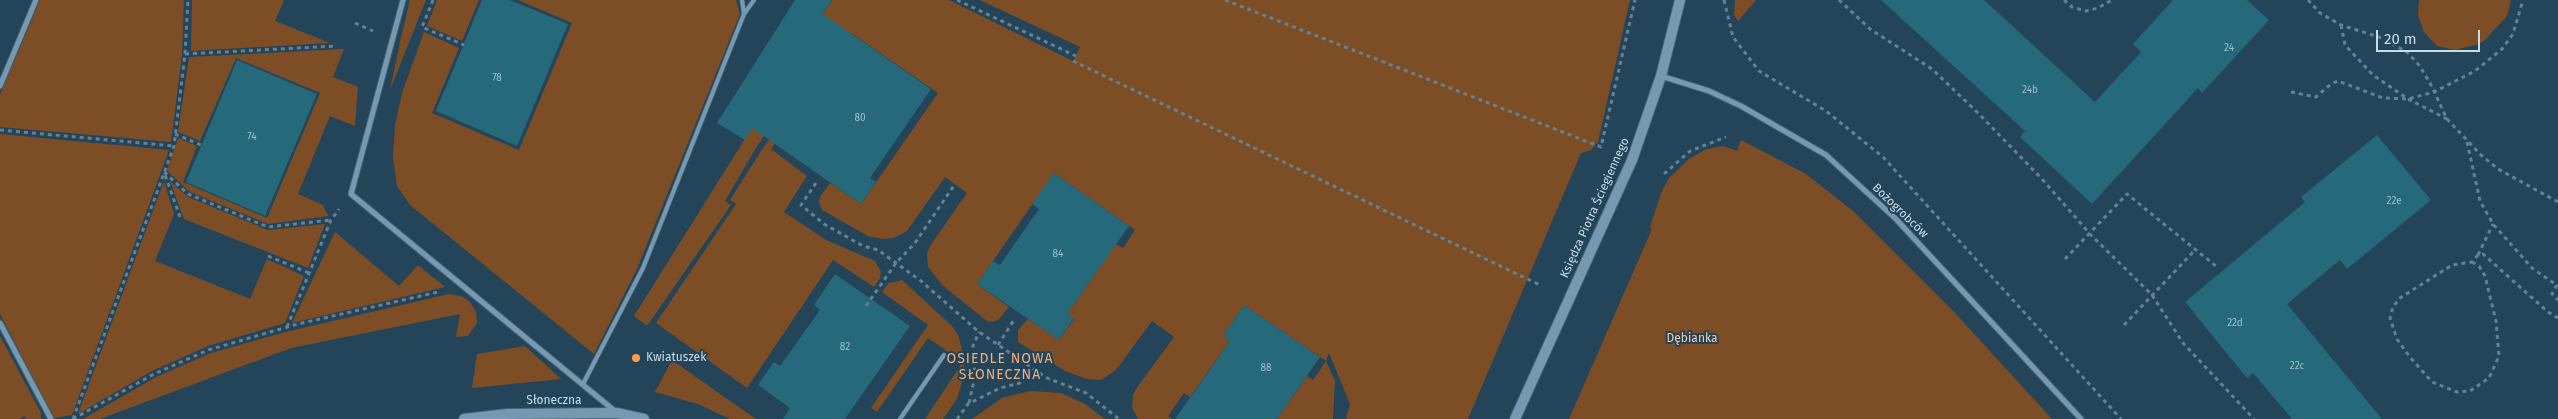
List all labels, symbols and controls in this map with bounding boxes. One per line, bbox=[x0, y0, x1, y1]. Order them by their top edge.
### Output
scale bar bbox=[2378, 20, 2482, 52]
text: 20 m bbox=[2384, 30, 2417, 48]
house number: 24 bbox=[2224, 42, 2234, 54]
house number: 78 bbox=[492, 72, 502, 84]
house number: 24b bbox=[2022, 84, 2038, 96]
house number: 80 bbox=[854, 112, 866, 124]
house number: 74 bbox=[247, 131, 257, 143]
street label: Księdza Piotra Ściegiennego bbox=[1557, 136, 1633, 280]
street label: Bożogrobców bbox=[1869, 181, 1931, 241]
house number: 22e bbox=[2386, 195, 2402, 207]
house number: 84 bbox=[1053, 248, 1063, 260]
house number: 22d bbox=[2227, 317, 2243, 329]
park label: Dębianka bbox=[1667, 332, 1717, 346]
house number: 82 bbox=[840, 341, 850, 353]
place label: Kwiatuszek bbox=[646, 351, 706, 365]
district label: OSIEDLE NOWA SŁONECZNA bbox=[945, 351, 1055, 384]
marker: Kwiatuszek bbox=[630, 352, 642, 364]
house number: 22c bbox=[2290, 360, 2304, 372]
house number: 88 bbox=[1260, 362, 1272, 374]
street label: Słoneczna bbox=[526, 394, 582, 408]

